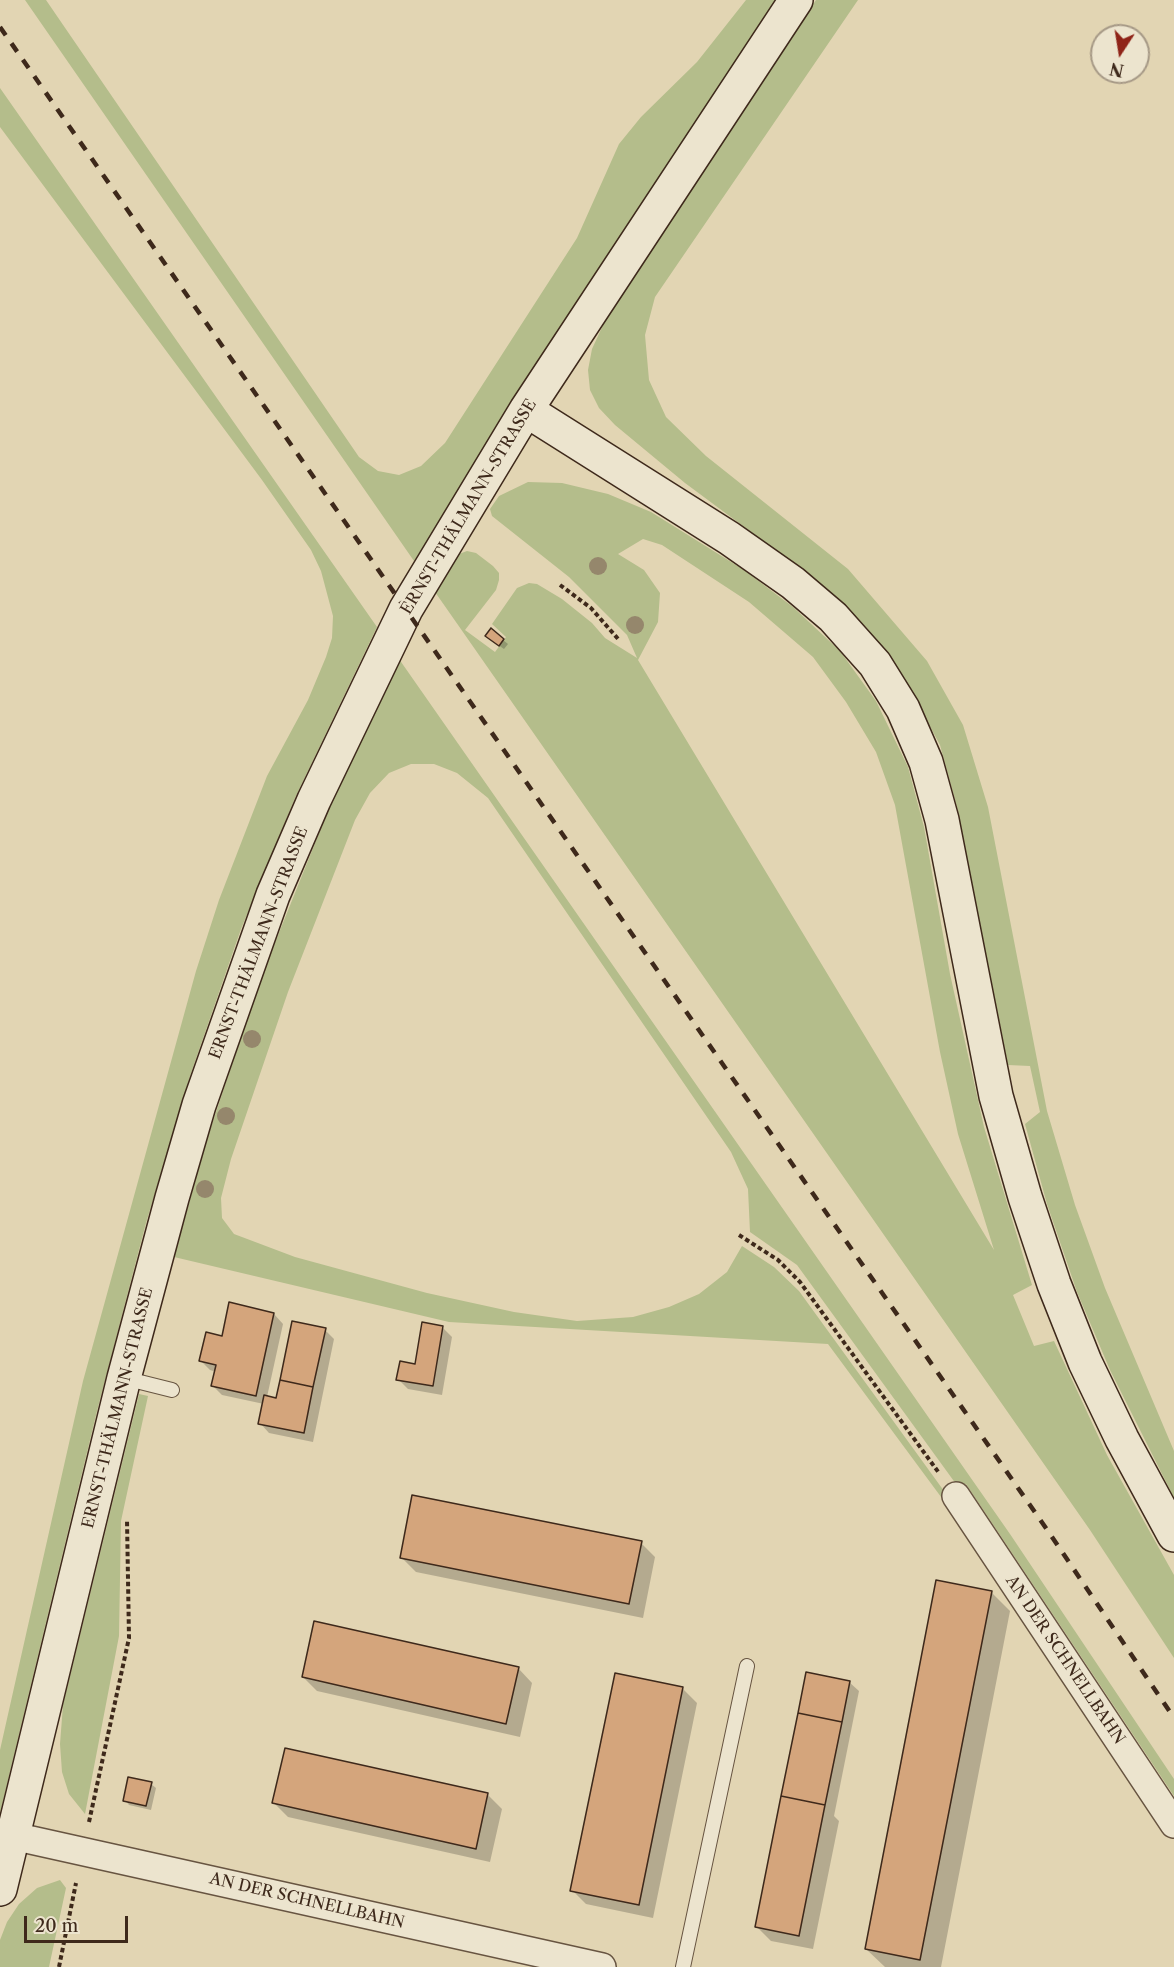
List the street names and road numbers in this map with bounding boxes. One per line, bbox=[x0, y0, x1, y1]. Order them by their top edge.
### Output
street label: ERNST-THÄLMANN-STRASSE bbox=[397, 396, 541, 618]
street label: ERNST-THÄLMANN-STRASSE bbox=[206, 824, 312, 1062]
street label: ERNST-THÄLMANN-STRASSE bbox=[79, 1286, 157, 1530]
street label: AN DER SCHNELLBAHN bbox=[1001, 1572, 1129, 1748]
street label: AN DER SCHNELLBAHN bbox=[208, 1869, 406, 1933]

